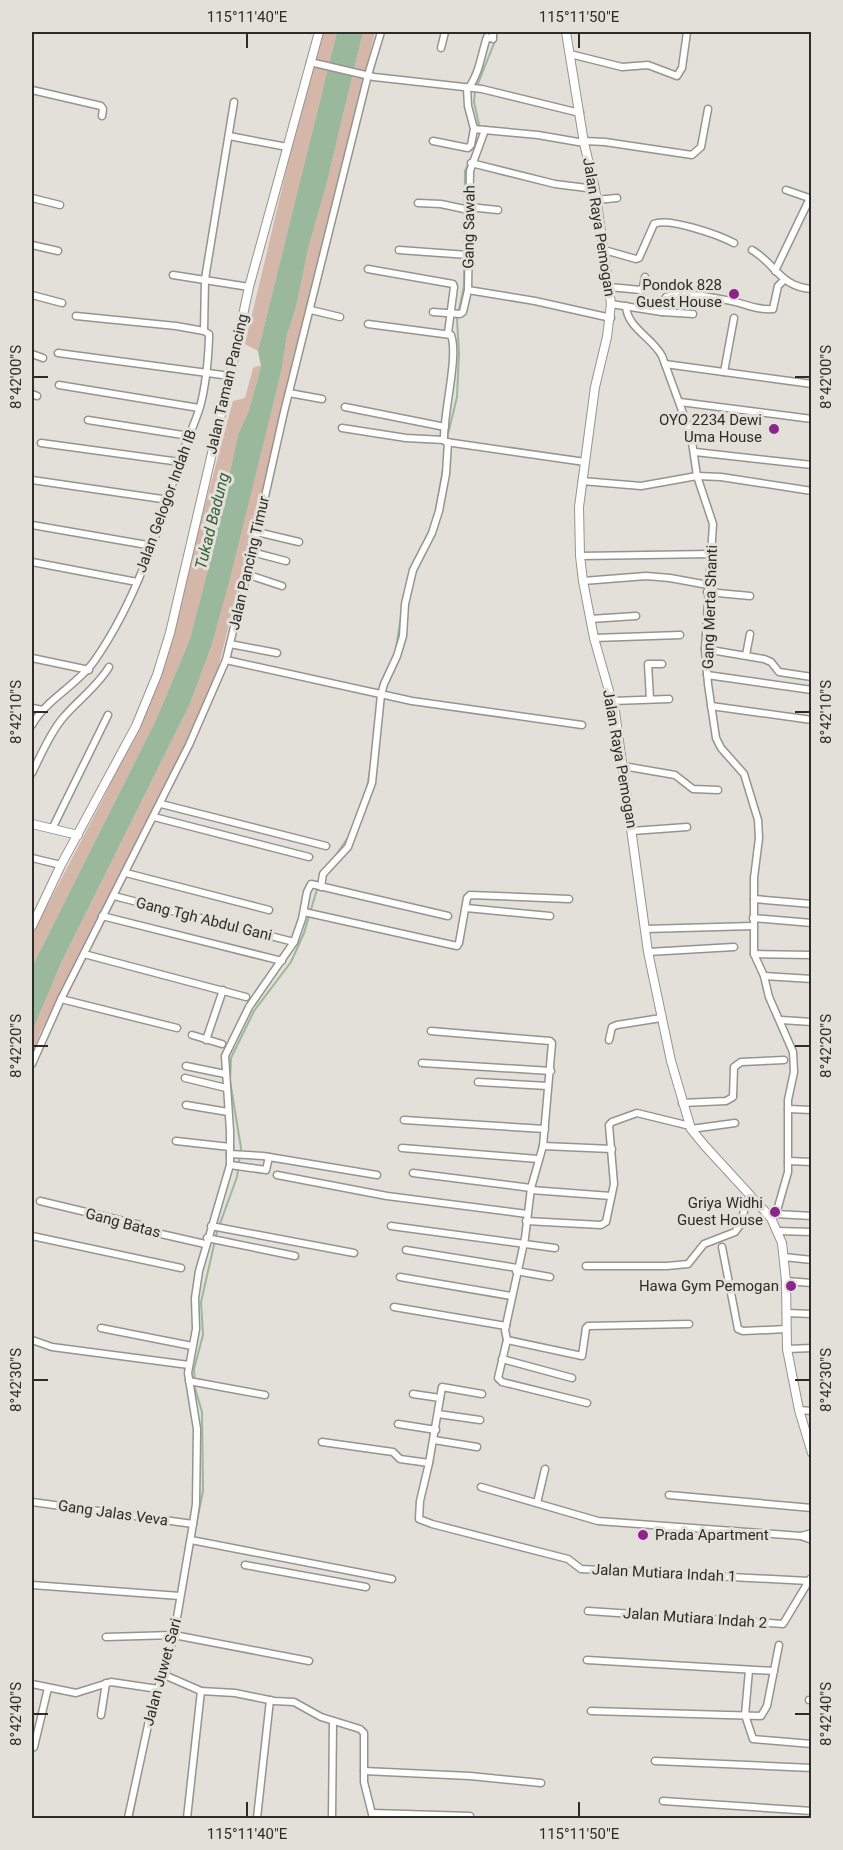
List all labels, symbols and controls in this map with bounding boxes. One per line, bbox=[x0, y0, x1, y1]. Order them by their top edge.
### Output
text: 115°11'40"E bbox=[207, 8, 288, 26]
text: 115°11'50"E bbox=[539, 8, 620, 26]
street label: Jalan Raya Pemogan bbox=[579, 156, 619, 298]
street label: Gang Sawah bbox=[459, 185, 479, 269]
place label: Pondok 828 Guest House bbox=[636, 276, 722, 311]
marker: Pondok 828 Guest House bbox=[727, 287, 741, 301]
street label: Jalan Taman Pancing bbox=[202, 312, 252, 456]
text: 8°42'00"S bbox=[7, 345, 25, 409]
text: 8°42'00"S bbox=[817, 345, 835, 409]
place label: OYO 2234 Dewi Uma House bbox=[659, 411, 762, 446]
marker: OYO 2234 Dewi Uma House bbox=[767, 422, 781, 436]
street label: Jalan Gelogor Indah IB bbox=[132, 427, 200, 575]
water label: Tukad Badung bbox=[191, 471, 233, 571]
street label: Jalan Pancing Timur bbox=[225, 494, 273, 632]
street label: Gang Merta Shanti bbox=[699, 545, 721, 669]
text: 8°42'10"S bbox=[7, 680, 25, 744]
text: 8°42'10"S bbox=[817, 680, 835, 744]
street label: Jalan Raya Pemogan bbox=[599, 688, 641, 830]
street label: Gang Tgh Abdul Gani bbox=[134, 893, 274, 945]
text: 8°42'20"S bbox=[7, 1014, 25, 1078]
text: 8°42'20"S bbox=[817, 1014, 835, 1078]
place label: Griya Widhi Guest House bbox=[677, 1194, 763, 1229]
street label: Gang Batas bbox=[83, 1204, 163, 1242]
marker: Griya Widhi Guest House bbox=[768, 1205, 782, 1219]
place label: Hawa Gym Pemogan bbox=[639, 1277, 779, 1295]
marker: Hawa Gym Pemogan bbox=[784, 1279, 798, 1293]
text: 8°42'30"S bbox=[7, 1348, 25, 1412]
text: 8°42'30"S bbox=[817, 1348, 835, 1412]
street label: Gang Jalas Veva bbox=[57, 1496, 169, 1530]
place label: Prada Apartment bbox=[655, 1526, 769, 1544]
marker: Prada Apartment bbox=[636, 1528, 650, 1542]
street label: Jalan Mutiara Indah 1 bbox=[591, 1560, 737, 1586]
street label: Jalan Mutiara Indah 2 bbox=[622, 1604, 768, 1632]
street label: Jalan Juwet Sari bbox=[139, 1616, 185, 1728]
text: 8°42'40"S bbox=[7, 1682, 25, 1746]
text: 8°42'40"S bbox=[817, 1682, 835, 1746]
text: 115°11'40"E bbox=[207, 1825, 288, 1843]
text: 115°11'50"E bbox=[539, 1825, 620, 1843]

